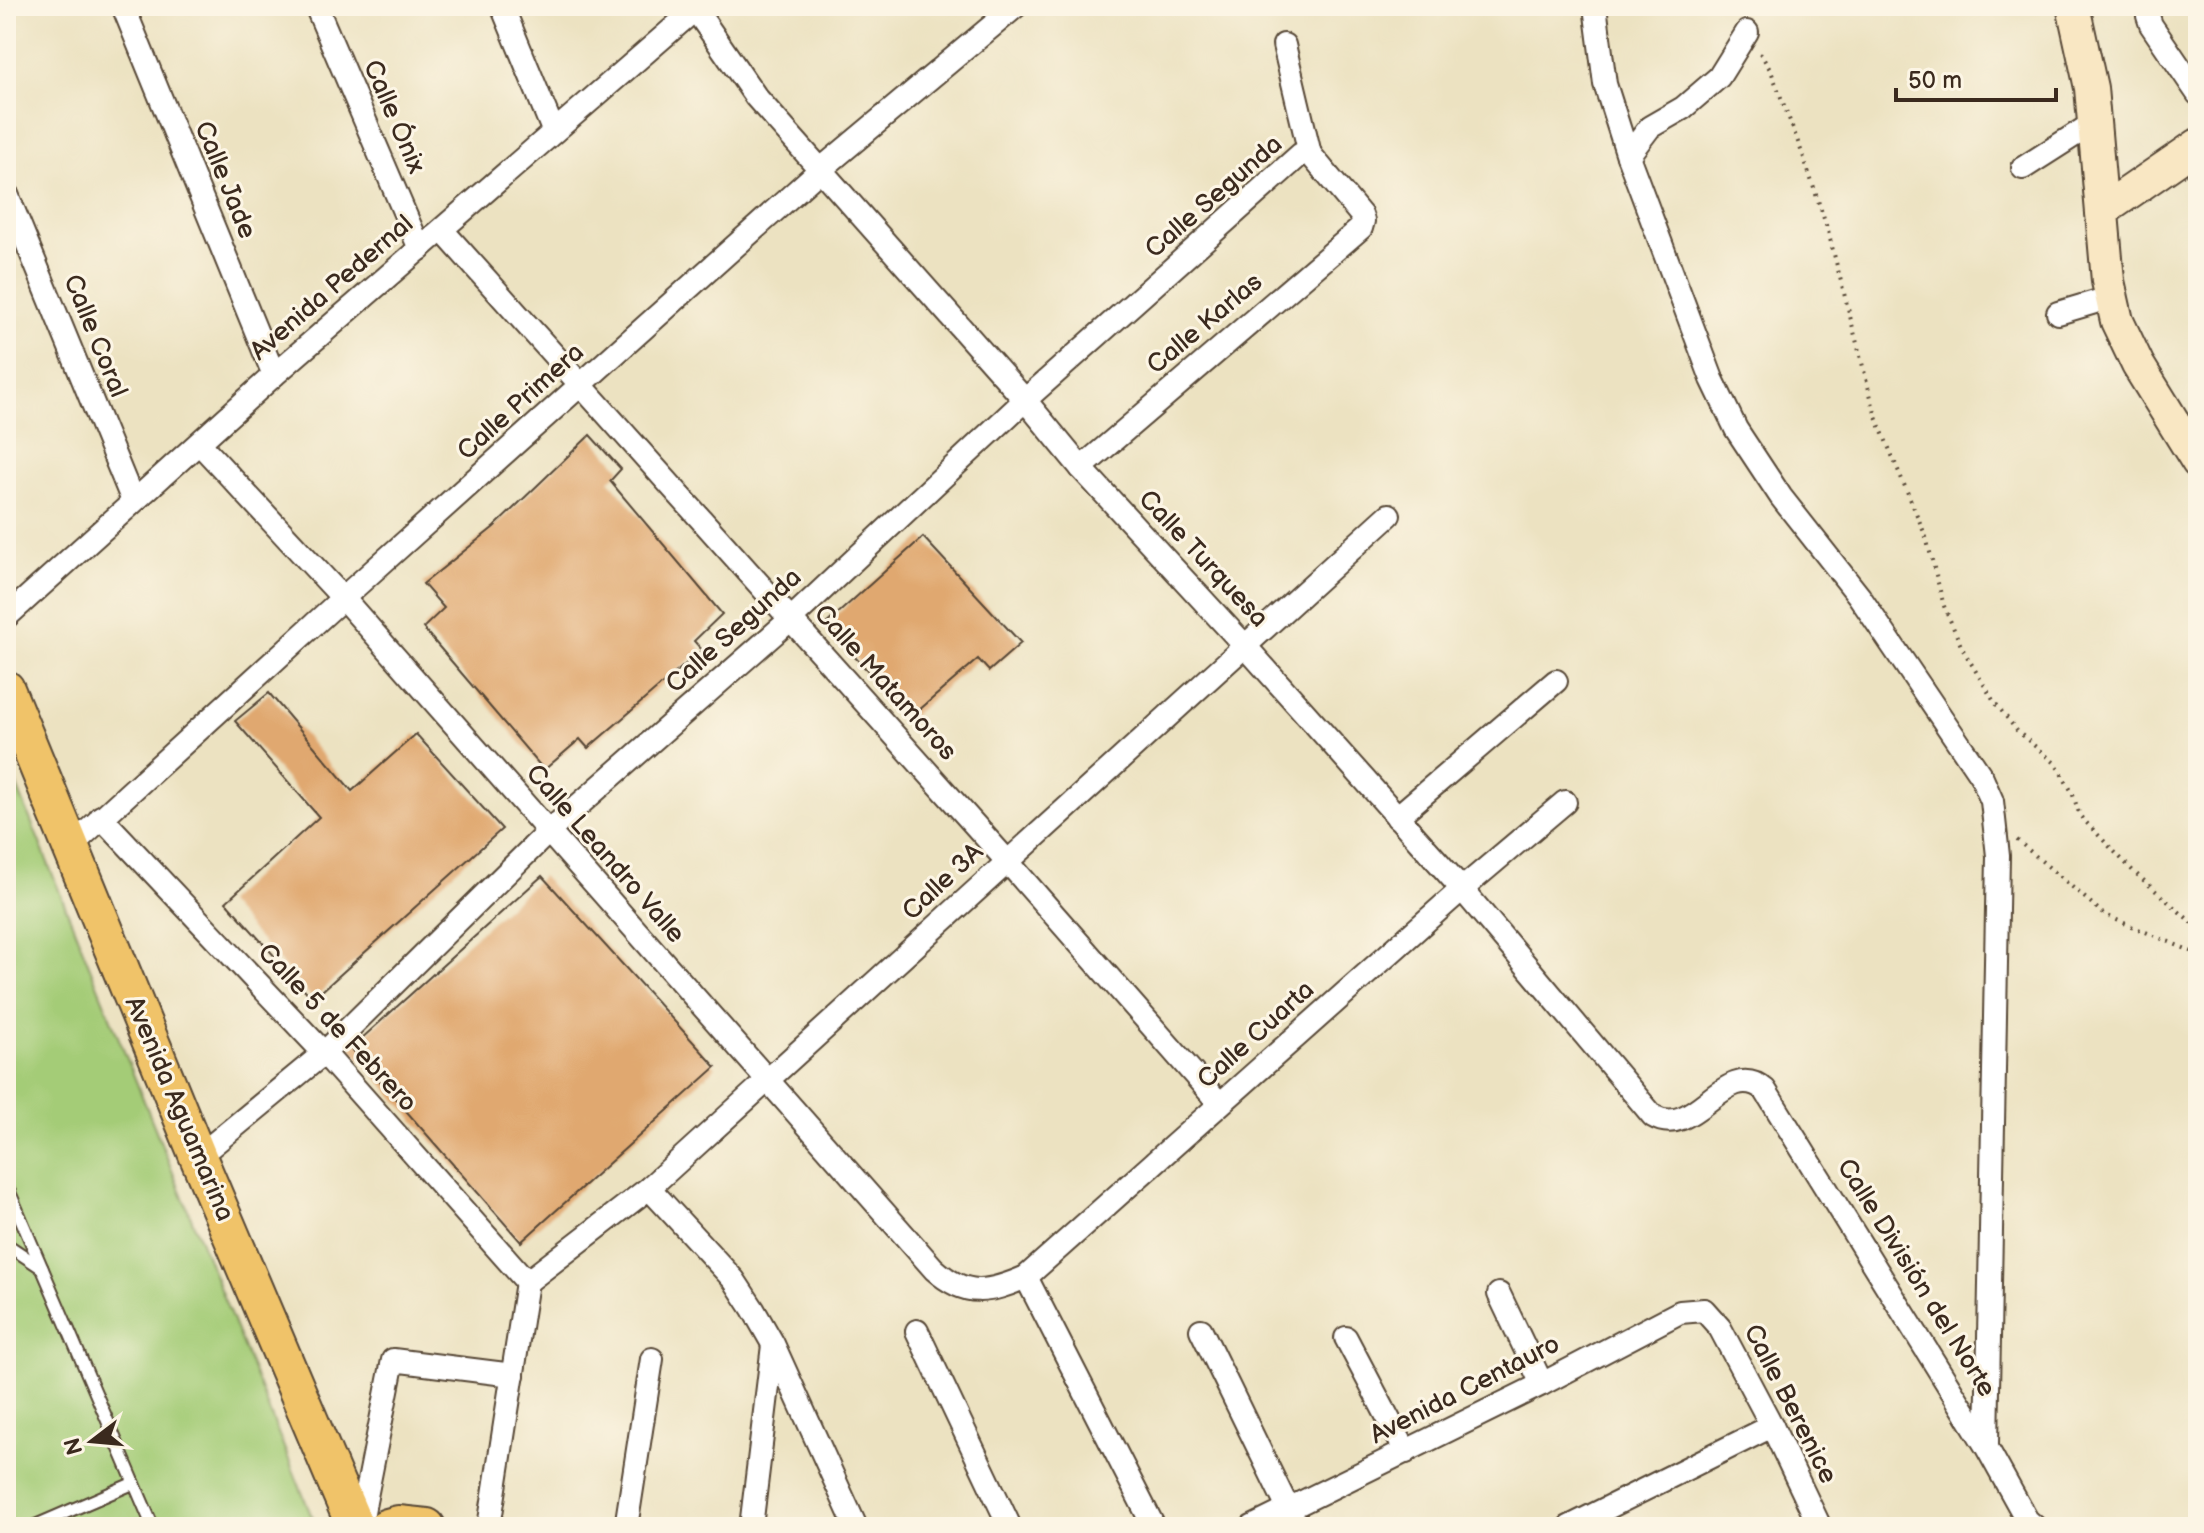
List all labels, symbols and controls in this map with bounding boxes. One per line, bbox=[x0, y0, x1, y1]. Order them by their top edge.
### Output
scale bar bbox=[1896, 52, 2056, 102]
street label: Calle Ónix bbox=[356, 55, 433, 178]
text: 50 m bbox=[1908, 66, 1962, 95]
street label: Calle Jade bbox=[187, 117, 263, 243]
street label: Calle Segunda bbox=[1139, 129, 1289, 265]
street label: Avenida Pedernal bbox=[244, 209, 420, 367]
street label: Calle Karlas bbox=[1141, 267, 1269, 381]
street label: Calle Coral bbox=[56, 270, 134, 402]
street label: Calle Primera bbox=[451, 337, 591, 467]
street label: Calle Turquesa bbox=[1132, 484, 1274, 634]
street label: Calle Segunda bbox=[660, 562, 808, 700]
street label: Calle Matamoros bbox=[807, 599, 963, 767]
street label: Calle Leandro Valle bbox=[519, 758, 691, 950]
street label: Calle 3A bbox=[896, 837, 990, 927]
street label: Calle 5 de Febrero bbox=[251, 937, 423, 1119]
street label: Calle Cuarta bbox=[1191, 975, 1321, 1095]
street label: Avenida Aguamarina bbox=[118, 992, 240, 1226]
street label: Calle División del Norte bbox=[1830, 1153, 2002, 1403]
street label: Calle Berenice bbox=[1737, 1319, 1843, 1489]
street label: Avenida Centauro bbox=[1365, 1329, 1565, 1451]
north arrow bbox=[52, 1401, 132, 1481]
text: N bbox=[59, 1434, 89, 1458]

